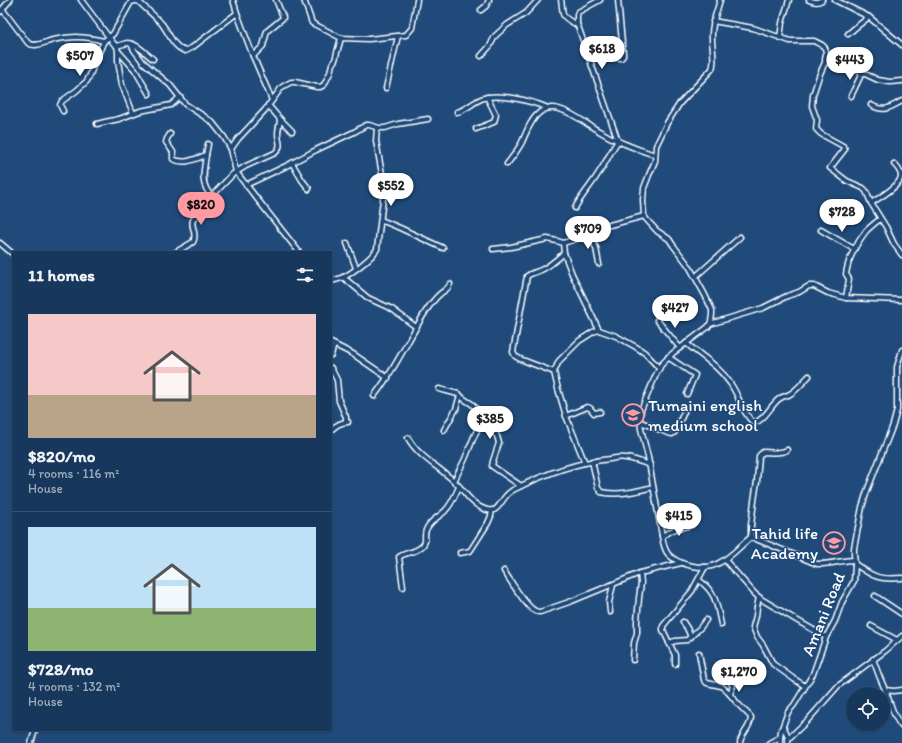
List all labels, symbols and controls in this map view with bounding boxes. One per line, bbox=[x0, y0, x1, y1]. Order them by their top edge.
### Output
pin: $618 bbox=[578, 36, 626, 70]
text: $618 bbox=[589, 41, 615, 56]
pin: $507 bbox=[56, 43, 104, 77]
pin: $443 bbox=[826, 47, 874, 81]
text: $507 bbox=[66, 48, 94, 63]
text: $443 bbox=[835, 52, 865, 67]
pin: $552 bbox=[367, 173, 415, 207]
text: $552 bbox=[377, 178, 405, 193]
pin: $820 bbox=[177, 192, 225, 226]
text: $820 bbox=[187, 197, 215, 212]
pin: $728 bbox=[818, 199, 866, 233]
text: $728 bbox=[828, 204, 856, 219]
pin: $709 bbox=[564, 216, 612, 250]
text: $709 bbox=[574, 221, 602, 236]
icon: filters bbox=[294, 264, 316, 286]
text: 11 homes bbox=[28, 265, 95, 285]
pin: $427 bbox=[651, 295, 699, 329]
text: $427 bbox=[661, 300, 689, 315]
icon: home bbox=[136, 340, 208, 412]
place label: Tumaini english medium school bbox=[648, 395, 763, 435]
school or university icon: Tumaini english medium school bbox=[620, 402, 646, 428]
pin: $385 bbox=[466, 406, 514, 440]
text: $385 bbox=[476, 411, 504, 426]
text: $820/mo bbox=[28, 446, 95, 466]
text: 4 rooms · 116 m² bbox=[28, 466, 119, 481]
text: House bbox=[28, 481, 63, 496]
pin: $415 bbox=[655, 503, 703, 537]
text: $415 bbox=[665, 508, 693, 523]
place label: Tahid life Academy bbox=[751, 523, 818, 563]
school or university icon: Tahid life Academy bbox=[821, 530, 847, 556]
icon: home bbox=[136, 553, 208, 625]
street label: Amani Road bbox=[797, 569, 849, 659]
text: $728/mo bbox=[28, 659, 93, 679]
pin: $1,270 bbox=[706, 659, 772, 693]
text: $1,270 bbox=[721, 664, 758, 679]
text: 4 rooms · 132 m² bbox=[28, 679, 120, 694]
map controls bbox=[846, 687, 890, 731]
button: locate bbox=[846, 687, 890, 731]
text: House bbox=[28, 694, 63, 709]

